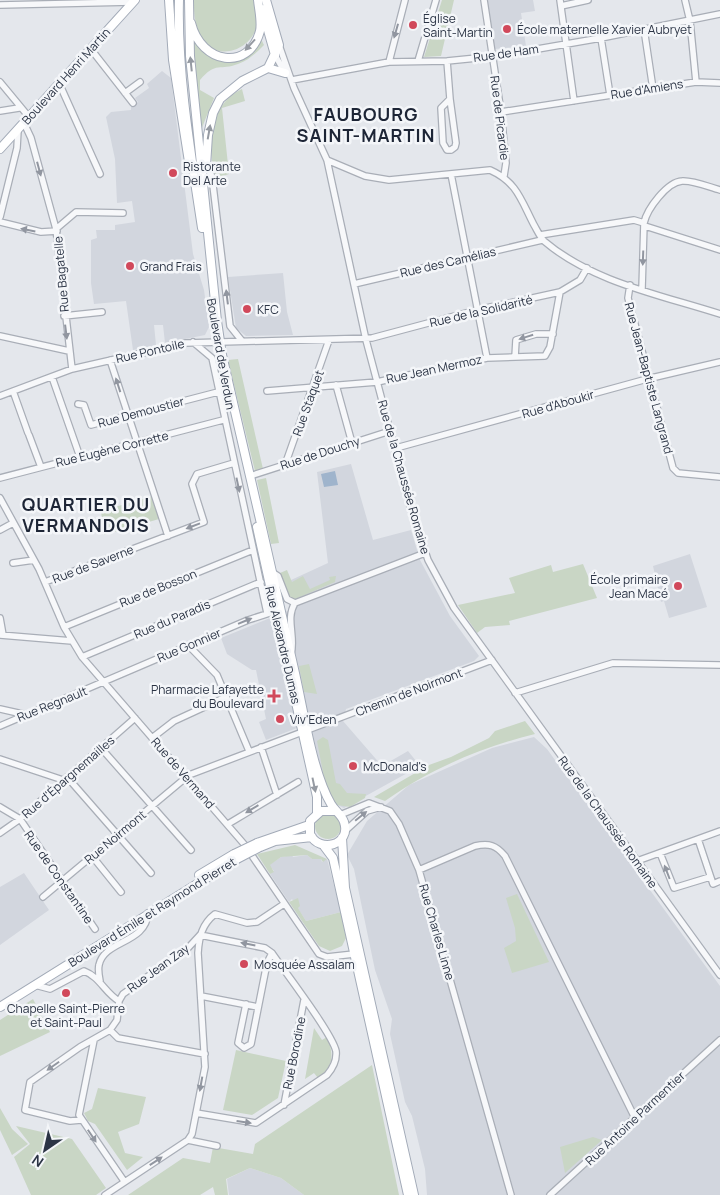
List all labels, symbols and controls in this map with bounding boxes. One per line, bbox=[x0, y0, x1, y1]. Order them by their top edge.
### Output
place label: Église Saint-Martin bbox=[423, 10, 493, 41]
marker: Église Saint-Martin bbox=[407, 19, 419, 31]
place label: École maternelle Xavier Aubryet bbox=[517, 21, 692, 38]
one-way arrow bbox=[392, 23, 400, 38]
marker: École maternelle Xavier Aubryet bbox=[501, 23, 513, 35]
street label: Boulevard Henri Martin bbox=[18, 24, 114, 128]
one-way arrow bbox=[244, 39, 256, 51]
street label: Rue de Ham bbox=[472, 40, 540, 66]
one-way arrow bbox=[187, 56, 195, 72]
street label: Rue de Picardie bbox=[486, 75, 514, 161]
street label: Rue d'Amiens bbox=[610, 75, 684, 103]
district label: FAUBOURG SAINT-MARTIN bbox=[297, 102, 435, 147]
one-way arrow bbox=[205, 124, 213, 140]
place label: Ristorante Del Arte bbox=[183, 158, 241, 189]
one-way arrow bbox=[36, 161, 44, 176]
marker: Ristorante Del Arte bbox=[167, 167, 179, 179]
one-way arrow bbox=[20, 225, 36, 233]
street label: Rue Bagatelle bbox=[49, 235, 73, 313]
street label: Rue des Camélias bbox=[398, 243, 498, 281]
one-way arrow bbox=[639, 250, 647, 266]
place label: Grand Frais bbox=[140, 258, 202, 275]
marker: Grand Frais bbox=[124, 260, 136, 272]
one-way arrow bbox=[223, 289, 231, 305]
street label: Rue de la Solidarité bbox=[428, 291, 534, 331]
street label: Boulevard de Verdun bbox=[203, 297, 239, 411]
street label: Rue Jean-Baptiste Langrand bbox=[621, 300, 677, 456]
place label: KFC bbox=[257, 301, 279, 318]
marker: KFC bbox=[241, 303, 253, 315]
one-way arrow bbox=[62, 324, 70, 340]
one-way arrow bbox=[518, 333, 533, 341]
street label: Rue Pontoile bbox=[114, 335, 186, 367]
street label: Rue Jean Mermoz bbox=[385, 351, 483, 387]
street label: Rue Staquet bbox=[288, 367, 328, 438]
one-way arrow bbox=[114, 377, 122, 392]
street label: Rue d'Aboukir bbox=[520, 385, 597, 422]
street label: Rue Demoustier bbox=[96, 392, 187, 432]
street label: Rue de la Chaussée Romaine bbox=[374, 398, 434, 556]
street label: Rue Eugène Corrette bbox=[54, 427, 170, 471]
street label: Rue de Douchy bbox=[278, 432, 363, 474]
one-way arrow bbox=[235, 477, 243, 493]
district label: QUARTIER DU VERMANDOIS bbox=[22, 492, 150, 537]
one-way arrow bbox=[186, 523, 200, 531]
street label: Rue de Saverne bbox=[50, 541, 136, 587]
street label: Rue de Bosson bbox=[117, 565, 199, 611]
place label: École primaire Jean Macé bbox=[590, 571, 668, 602]
marker: École primaire Jean Macé bbox=[672, 580, 684, 592]
street label: Rue Alexandre Dumas bbox=[261, 585, 305, 705]
street label: Rue du Paradis bbox=[131, 595, 213, 643]
one-way arrow bbox=[238, 617, 252, 625]
street label: Rue Gonnier bbox=[154, 624, 224, 666]
street label: Chemin de Noirmont bbox=[353, 664, 465, 720]
place label: Pharmacie Lafayette du Boulevard bbox=[151, 681, 264, 712]
street label: Rue Regnault bbox=[14, 682, 90, 726]
marker: Pharmacie Lafayette du Boulevard bbox=[268, 690, 280, 702]
place label: Viv'Eden bbox=[290, 711, 336, 728]
marker: Viv'Eden bbox=[274, 713, 286, 725]
street label: Rue d'Épargnemailles bbox=[18, 732, 118, 822]
street label: Rue de Vermand bbox=[147, 734, 219, 812]
street label: Rue de la Chaussée Romaine bbox=[554, 753, 662, 891]
place label: McDonald's bbox=[363, 758, 427, 775]
marker: McDonald's bbox=[347, 760, 359, 772]
one-way arrow bbox=[310, 777, 318, 793]
one-way arrow bbox=[246, 805, 259, 814]
street label: Rue Noirmont bbox=[81, 806, 150, 868]
one-way arrow bbox=[355, 811, 368, 822]
street label: Rue de Constantine bbox=[20, 827, 98, 927]
street label: Boulevard Émile et Raymond Pierret bbox=[65, 853, 239, 971]
one-way arrow bbox=[663, 865, 671, 879]
street label: Rue Charles Linne bbox=[415, 882, 459, 982]
street label: Rue Jean Zay bbox=[124, 939, 193, 996]
one-way arrow bbox=[241, 940, 256, 948]
place label: Mosquée Assalam bbox=[254, 956, 355, 973]
marker: Mosquée Assalam bbox=[238, 958, 250, 970]
marker: Chapelle Saint-Pierre et Saint-Paul bbox=[60, 987, 72, 999]
place label: Chapelle Saint-Pierre et Saint-Paul bbox=[7, 1000, 125, 1031]
street label: Rue Borodine bbox=[279, 1015, 309, 1091]
one-way arrow bbox=[46, 1061, 60, 1071]
street label: Rue Antoine Parmentier bbox=[581, 1067, 689, 1169]
one-way arrow bbox=[197, 1076, 205, 1092]
one-way arrow bbox=[237, 1118, 253, 1126]
north arrow bbox=[20, 1125, 70, 1175]
one-way arrow bbox=[87, 1129, 97, 1142]
text: N bbox=[28, 1151, 47, 1172]
one-way arrow bbox=[149, 1156, 163, 1165]

